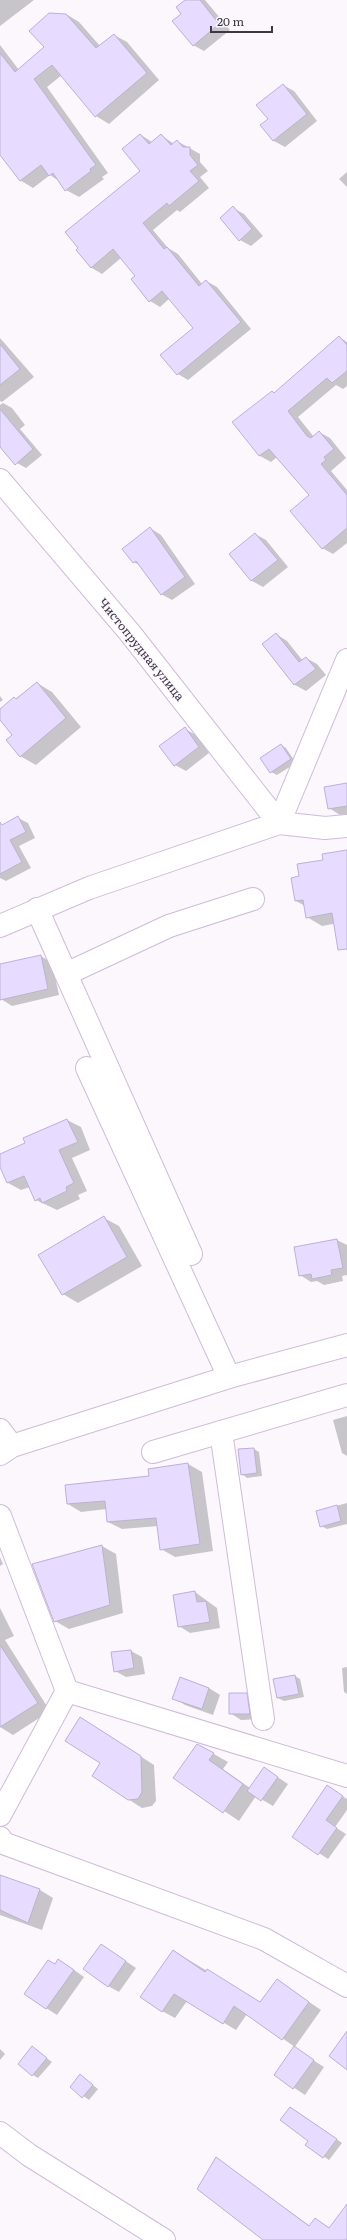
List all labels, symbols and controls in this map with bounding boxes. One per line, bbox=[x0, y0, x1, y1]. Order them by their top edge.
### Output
scale bar bbox=[211, 8, 272, 34]
text: 20 m bbox=[217, 12, 244, 30]
street label: Чистопрудная улица bbox=[95, 594, 189, 705]

